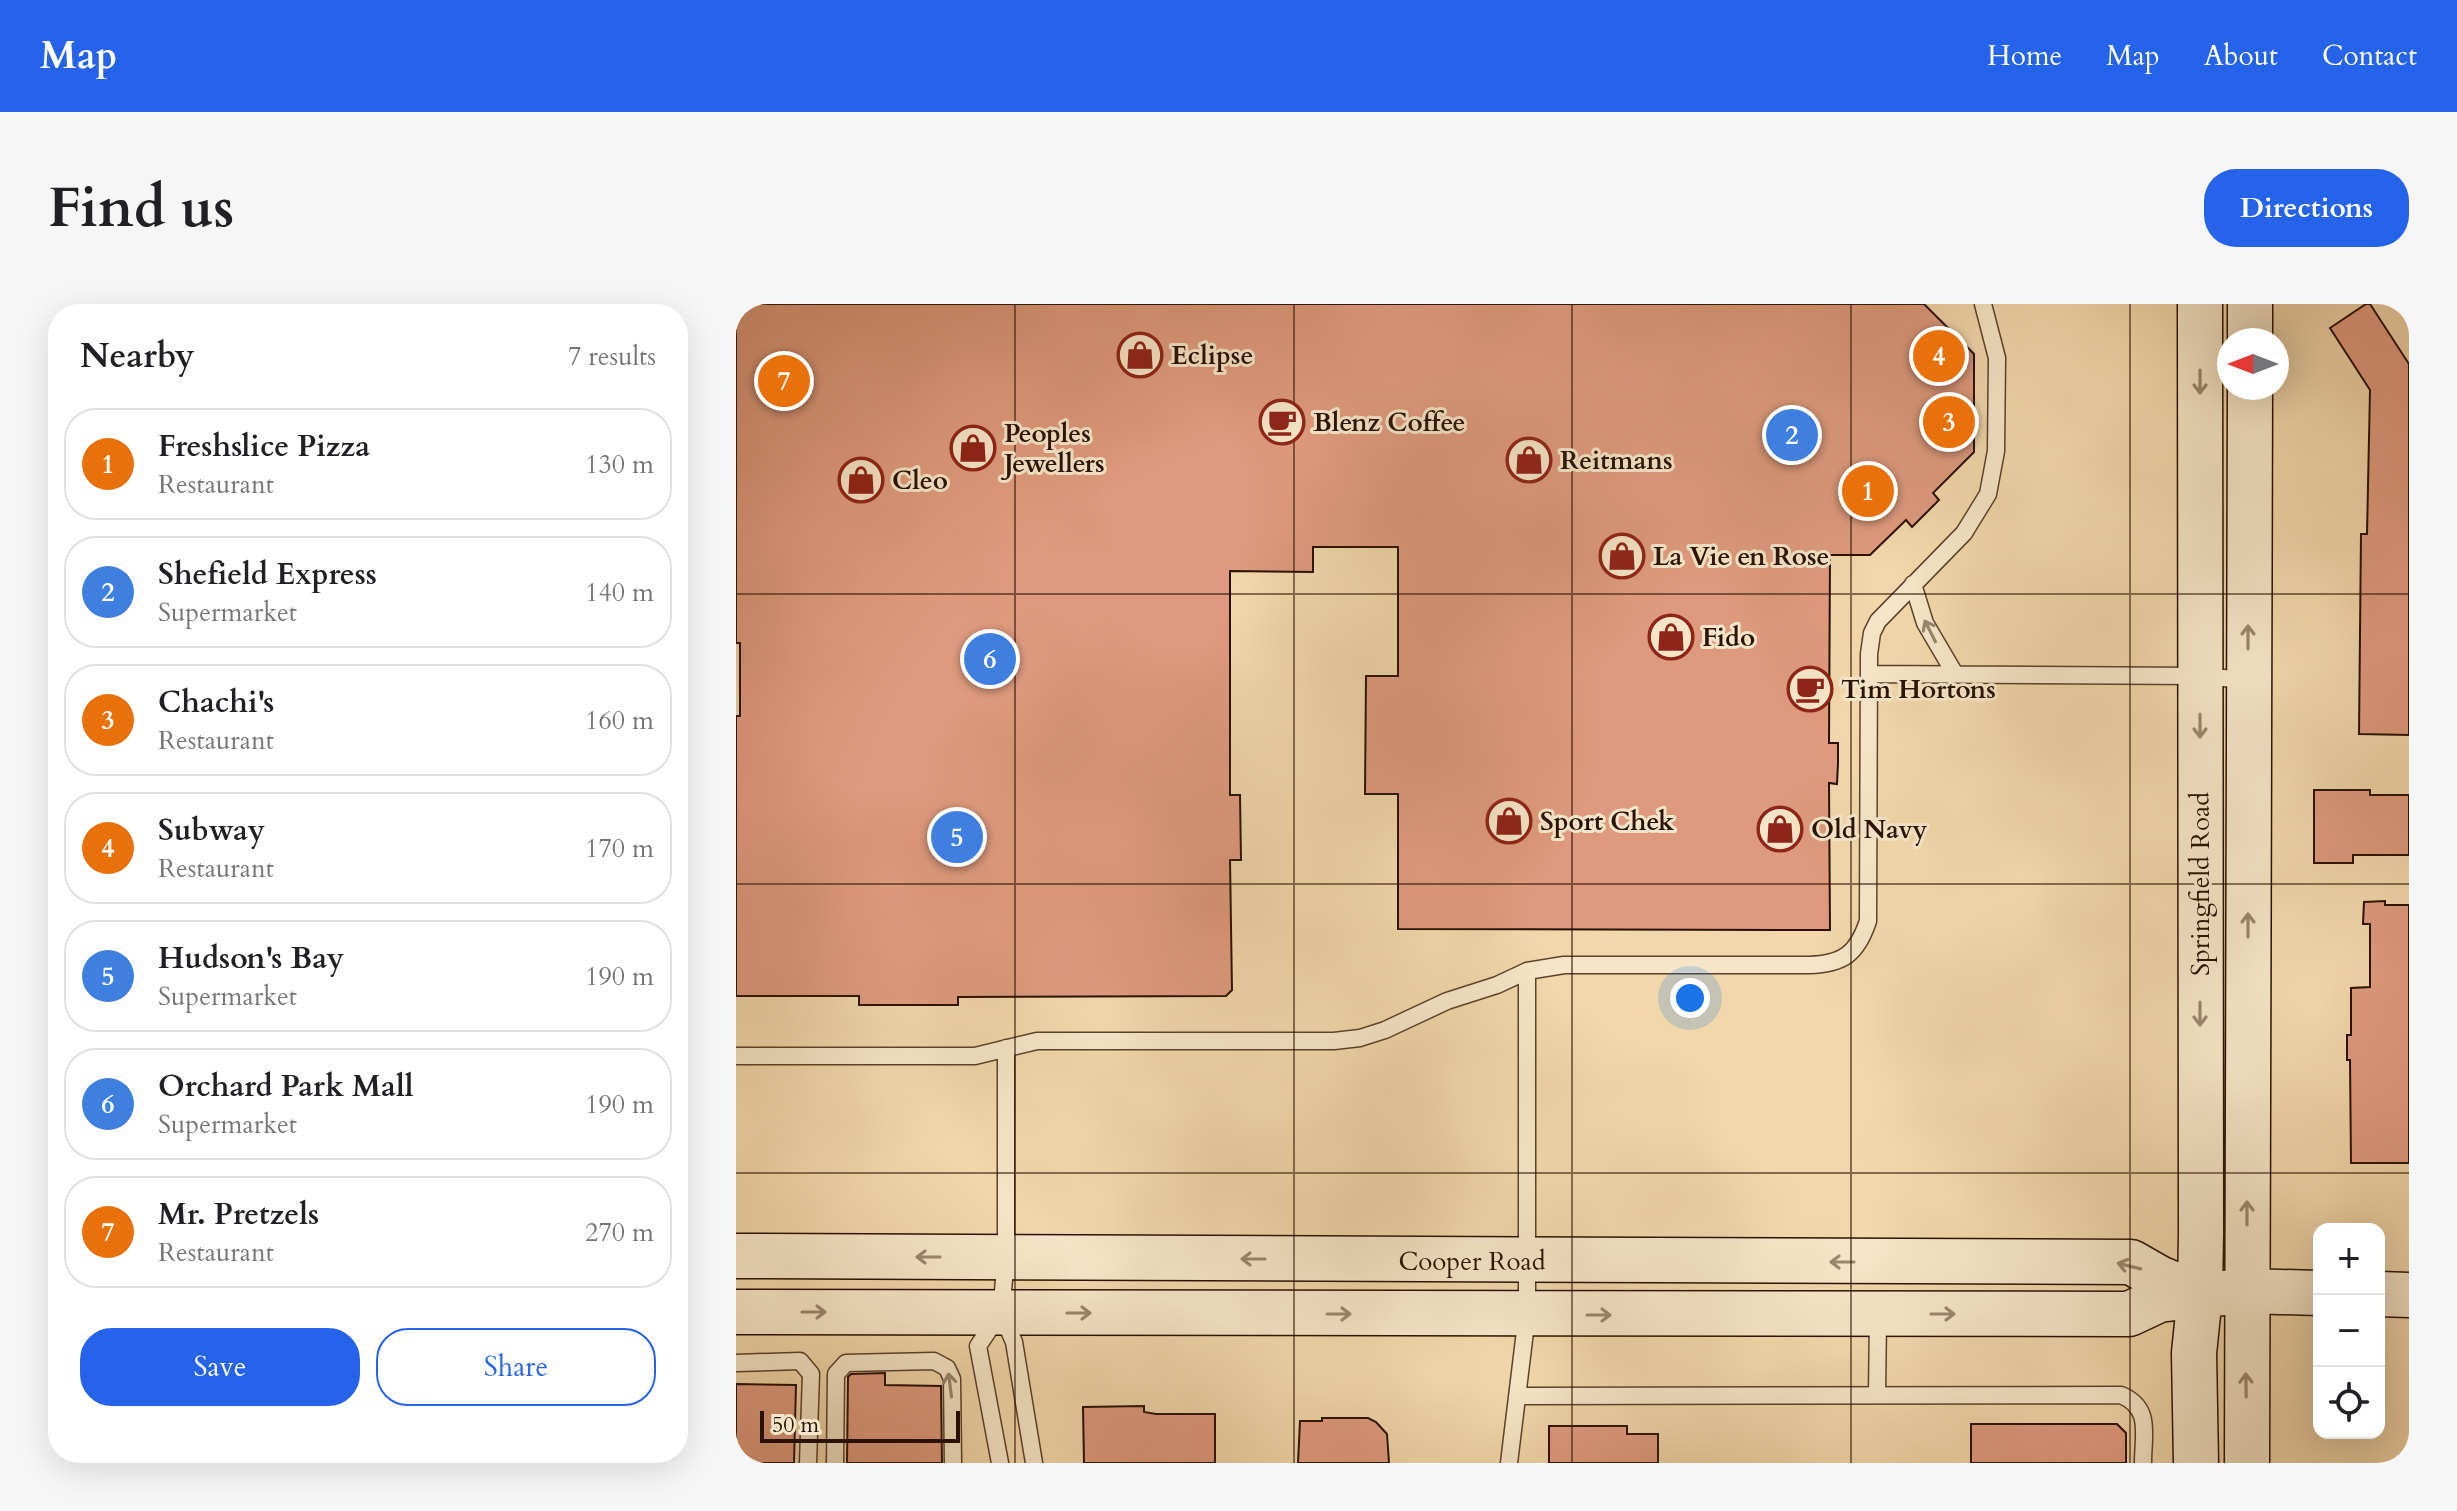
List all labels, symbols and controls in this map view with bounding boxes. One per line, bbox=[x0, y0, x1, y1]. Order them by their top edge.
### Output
text: Map bbox=[40, 30, 117, 82]
text: Home bbox=[1987, 37, 2062, 75]
text: Map bbox=[2106, 37, 2160, 75]
text: About bbox=[2204, 37, 2278, 75]
text: Contact bbox=[2322, 37, 2417, 75]
button: Directions bbox=[2204, 169, 2409, 247]
text: Find us bbox=[48, 171, 234, 246]
pin: 4 bbox=[1913, 326, 1965, 386]
north arrow bbox=[2217, 328, 2289, 400]
shop icon: Eclipse bbox=[1116, 331, 1164, 379]
text: Nearby bbox=[80, 333, 195, 379]
place label: Eclipse bbox=[1171, 338, 1253, 373]
text: 7 results bbox=[568, 339, 656, 374]
pin: 7 bbox=[758, 351, 810, 411]
one-way arrow bbox=[2192, 368, 2208, 395]
pin: 3 bbox=[1923, 392, 1975, 452]
cafe icon: Blenz Coffee bbox=[1258, 398, 1306, 446]
place label: Blenz Coffee bbox=[1313, 405, 1465, 440]
pin: 2 bbox=[1766, 405, 1818, 465]
place label: Peoples Jewellers bbox=[1000, 416, 1105, 481]
shop icon: Peoples Jewellers bbox=[949, 424, 997, 472]
text: Freshslice Pizza bbox=[158, 426, 370, 467]
shop icon: Reitmans bbox=[1505, 436, 1553, 484]
place label: Reitmans bbox=[1560, 443, 1673, 478]
text: 1 bbox=[101, 447, 115, 482]
text: 130 m bbox=[585, 447, 654, 482]
shop icon: Cleo bbox=[837, 456, 885, 504]
pin: 1 bbox=[1842, 461, 1894, 521]
place label: Cleo bbox=[892, 463, 948, 498]
text: Restaurant bbox=[158, 467, 274, 502]
shop icon: La Vie en Rose bbox=[1598, 532, 1646, 580]
place label: La Vie en Rose bbox=[1653, 539, 1830, 574]
text: Shefield Express bbox=[158, 554, 377, 595]
text: 2 bbox=[101, 575, 115, 610]
text: 140 m bbox=[585, 575, 654, 610]
text: Supermarket bbox=[158, 595, 297, 630]
shop icon: Fido bbox=[1647, 613, 1695, 661]
place label: Fido bbox=[1702, 620, 1755, 655]
one-way arrow bbox=[1922, 620, 1938, 643]
one-way arrow bbox=[2240, 624, 2256, 651]
pin: 6 bbox=[964, 629, 1016, 689]
cafe icon: Tim Hortons bbox=[1786, 665, 1834, 713]
place label: Tim Hortons bbox=[1841, 672, 1996, 707]
text: Chachi's bbox=[158, 682, 274, 723]
text: 3 bbox=[101, 703, 115, 738]
text: 160 m bbox=[585, 703, 654, 738]
one-way arrow bbox=[2192, 712, 2208, 739]
text: Restaurant bbox=[158, 723, 274, 758]
street label: Springfield Road bbox=[2183, 792, 2218, 976]
shop icon: Sport Chek bbox=[1485, 797, 1533, 845]
place label: Sport Chek bbox=[1540, 804, 1675, 839]
shop icon: Old Navy bbox=[1756, 805, 1804, 853]
pin: 5 bbox=[931, 807, 983, 867]
text: Subway bbox=[158, 810, 265, 851]
place label: Old Navy bbox=[1811, 812, 1928, 847]
text: 4 bbox=[101, 831, 115, 866]
text: 170 m bbox=[585, 831, 654, 866]
text: Restaurant bbox=[158, 851, 274, 886]
one-way arrow bbox=[2240, 912, 2256, 939]
text: Hudson's Bay bbox=[158, 938, 344, 979]
text: 5 bbox=[101, 959, 115, 994]
text: 190 m bbox=[585, 959, 654, 994]
your location bbox=[1670, 978, 1710, 1018]
text: Supermarket bbox=[158, 979, 297, 1014]
one-way arrow bbox=[2192, 1000, 2208, 1027]
text: Orchard Park Mall bbox=[158, 1066, 413, 1107]
text: 6 bbox=[101, 1087, 115, 1122]
text: 190 m bbox=[585, 1087, 654, 1122]
text: Supermarket bbox=[158, 1107, 297, 1142]
text: Mr. Pretzels bbox=[158, 1194, 319, 1235]
one-way arrow bbox=[2239, 1200, 2255, 1227]
text: 7 bbox=[101, 1215, 115, 1250]
text: 270 m bbox=[585, 1215, 654, 1250]
map controls bbox=[2313, 1223, 2385, 1439]
button: + bbox=[2313, 1223, 2385, 1295]
text: Restaurant bbox=[158, 1235, 274, 1270]
street label: Cooper Road bbox=[1398, 1244, 1546, 1279]
one-way arrow bbox=[915, 1249, 942, 1265]
one-way arrow bbox=[1240, 1251, 1267, 1267]
one-way arrow bbox=[1829, 1254, 1856, 1270]
one-way arrow bbox=[2117, 1257, 2142, 1272]
button: − bbox=[2313, 1295, 2385, 1367]
one-way arrow bbox=[800, 1304, 827, 1320]
one-way arrow bbox=[1065, 1305, 1092, 1321]
one-way arrow bbox=[1325, 1306, 1352, 1322]
one-way arrow bbox=[1585, 1307, 1612, 1323]
one-way arrow bbox=[1929, 1307, 1956, 1322]
button: Save bbox=[80, 1328, 360, 1406]
button: Share bbox=[376, 1328, 656, 1406]
button: locate bbox=[2313, 1367, 2385, 1439]
one-way arrow bbox=[2239, 1372, 2254, 1399]
one-way arrow bbox=[943, 1373, 958, 1399]
scale bar bbox=[760, 1407, 960, 1443]
text: 50 m bbox=[772, 1410, 819, 1440]

